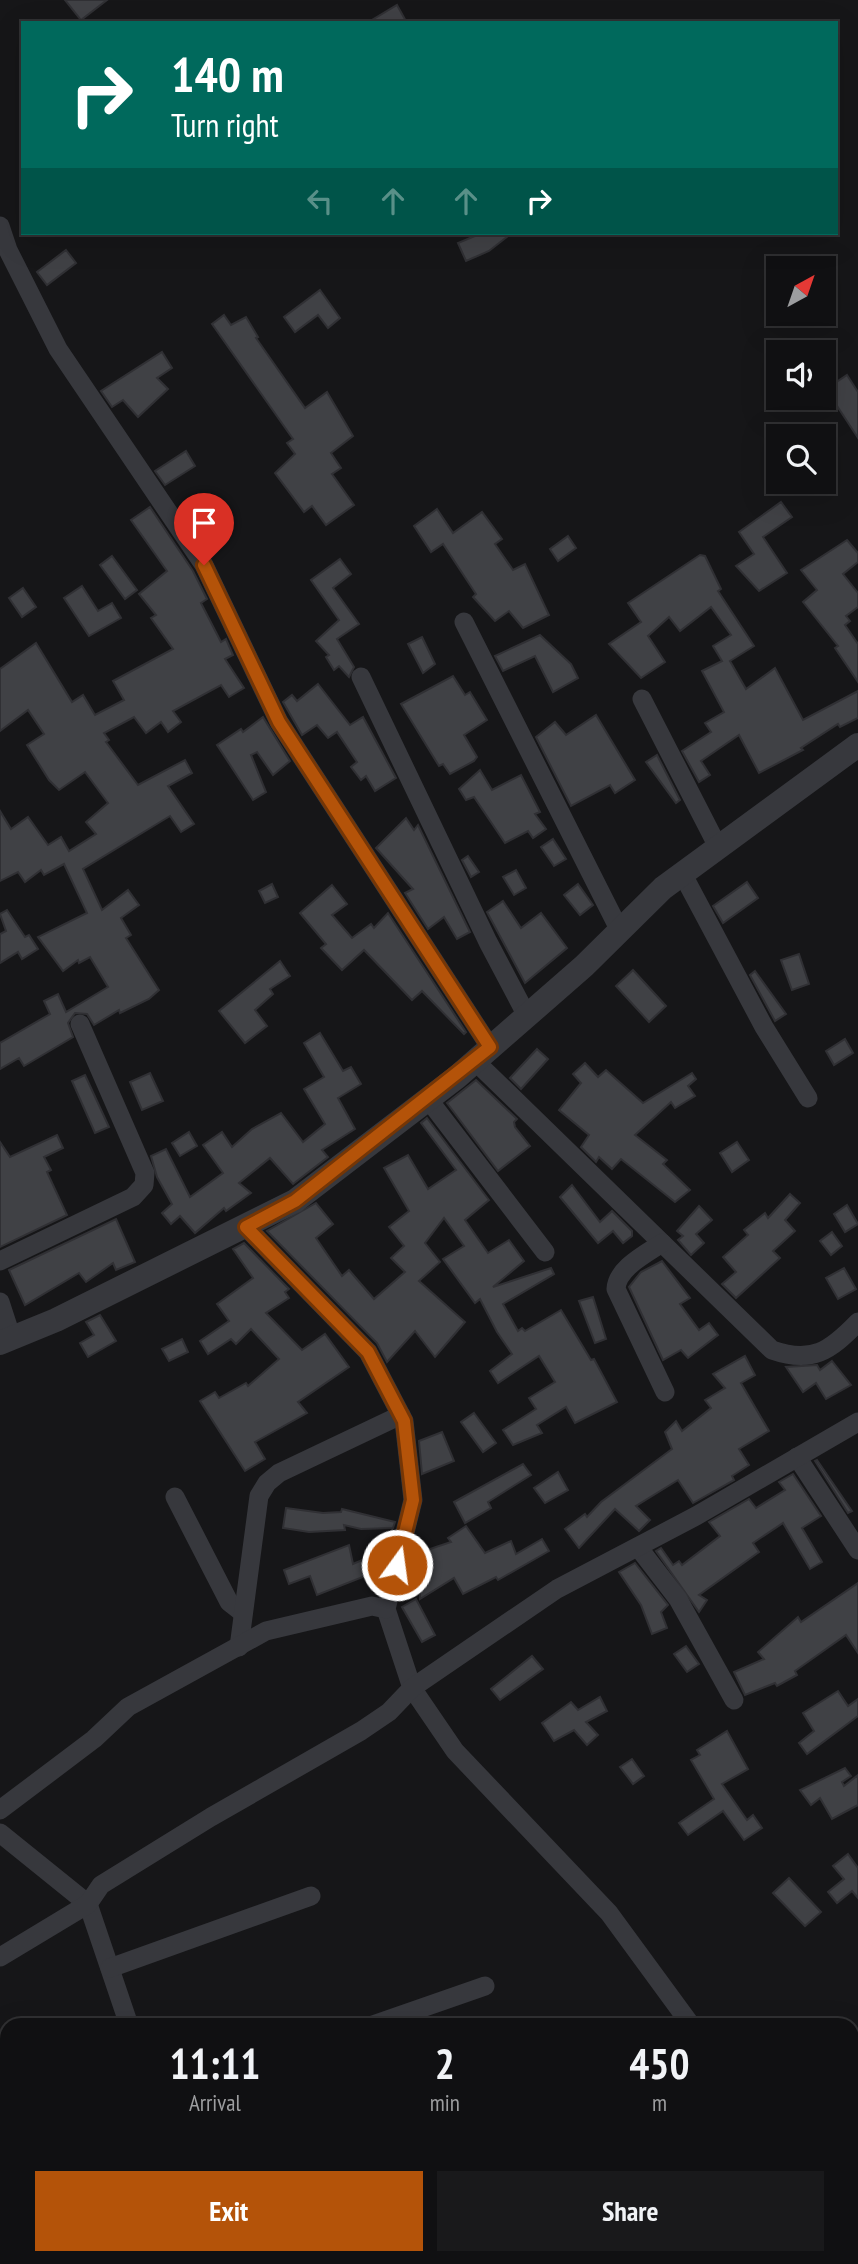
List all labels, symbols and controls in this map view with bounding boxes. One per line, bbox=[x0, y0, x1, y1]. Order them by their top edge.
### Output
text: 140 m bbox=[171, 42, 284, 106]
icon: right bbox=[56, 49, 147, 140]
text: Turn right bbox=[171, 104, 279, 146]
icon: left bbox=[301, 182, 339, 220]
icon: ahead bbox=[374, 182, 412, 220]
icon: ahead bbox=[447, 182, 485, 220]
icon: right bbox=[520, 182, 558, 220]
north arrow bbox=[766, 256, 836, 326]
map controls bbox=[766, 256, 836, 494]
button: sound bbox=[766, 340, 836, 410]
button: search bbox=[766, 424, 836, 494]
pin bbox=[174, 493, 234, 565]
icon: arrive bbox=[185, 504, 223, 542]
position arrow bbox=[360, 1528, 434, 1602]
text: 11:11 bbox=[169, 2036, 260, 2091]
text: 2 bbox=[435, 2036, 455, 2091]
text: 450 bbox=[629, 2036, 690, 2091]
text: Arrival bbox=[189, 2088, 241, 2117]
text: min bbox=[430, 2088, 460, 2117]
text: m bbox=[652, 2088, 667, 2117]
button: Exit bbox=[35, 2171, 423, 2251]
button: Share bbox=[437, 2171, 824, 2251]

